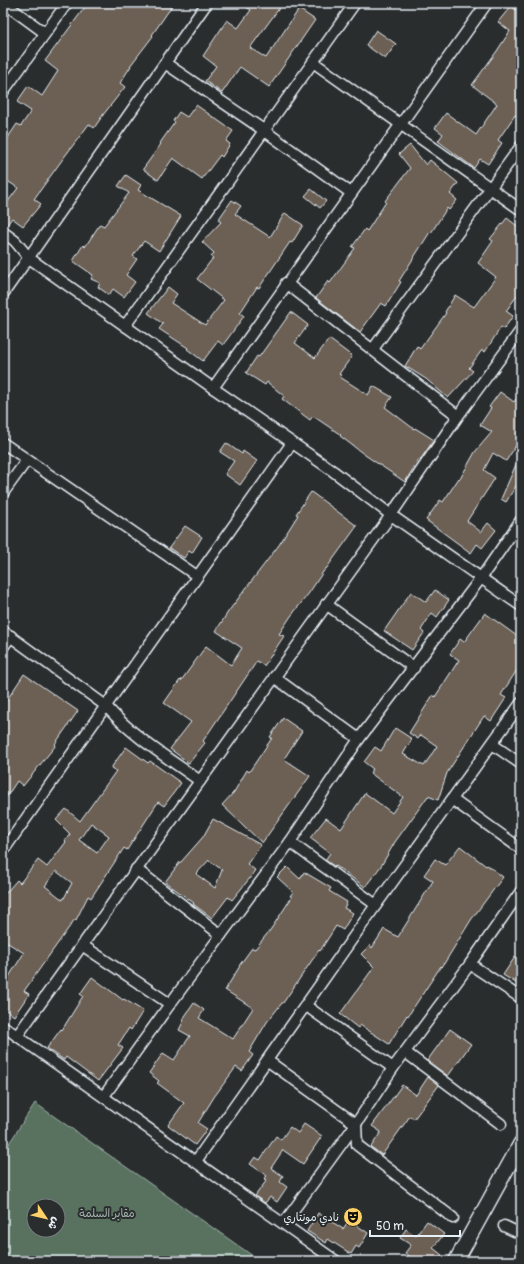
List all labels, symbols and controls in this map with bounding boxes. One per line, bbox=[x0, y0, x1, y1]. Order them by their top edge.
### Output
north arrow bbox=[26, 1198, 66, 1238]
theatre icon: نادي مونتاري bbox=[342, 1206, 364, 1228]
park label: مقابر السلمة bbox=[79, 1207, 135, 1221]
place label: نادي مونتاري bbox=[283, 1211, 339, 1226]
scale bar bbox=[370, 1212, 460, 1238]
text: ش bbox=[45, 1215, 63, 1232]
text: 50 m bbox=[376, 1219, 404, 1234]

